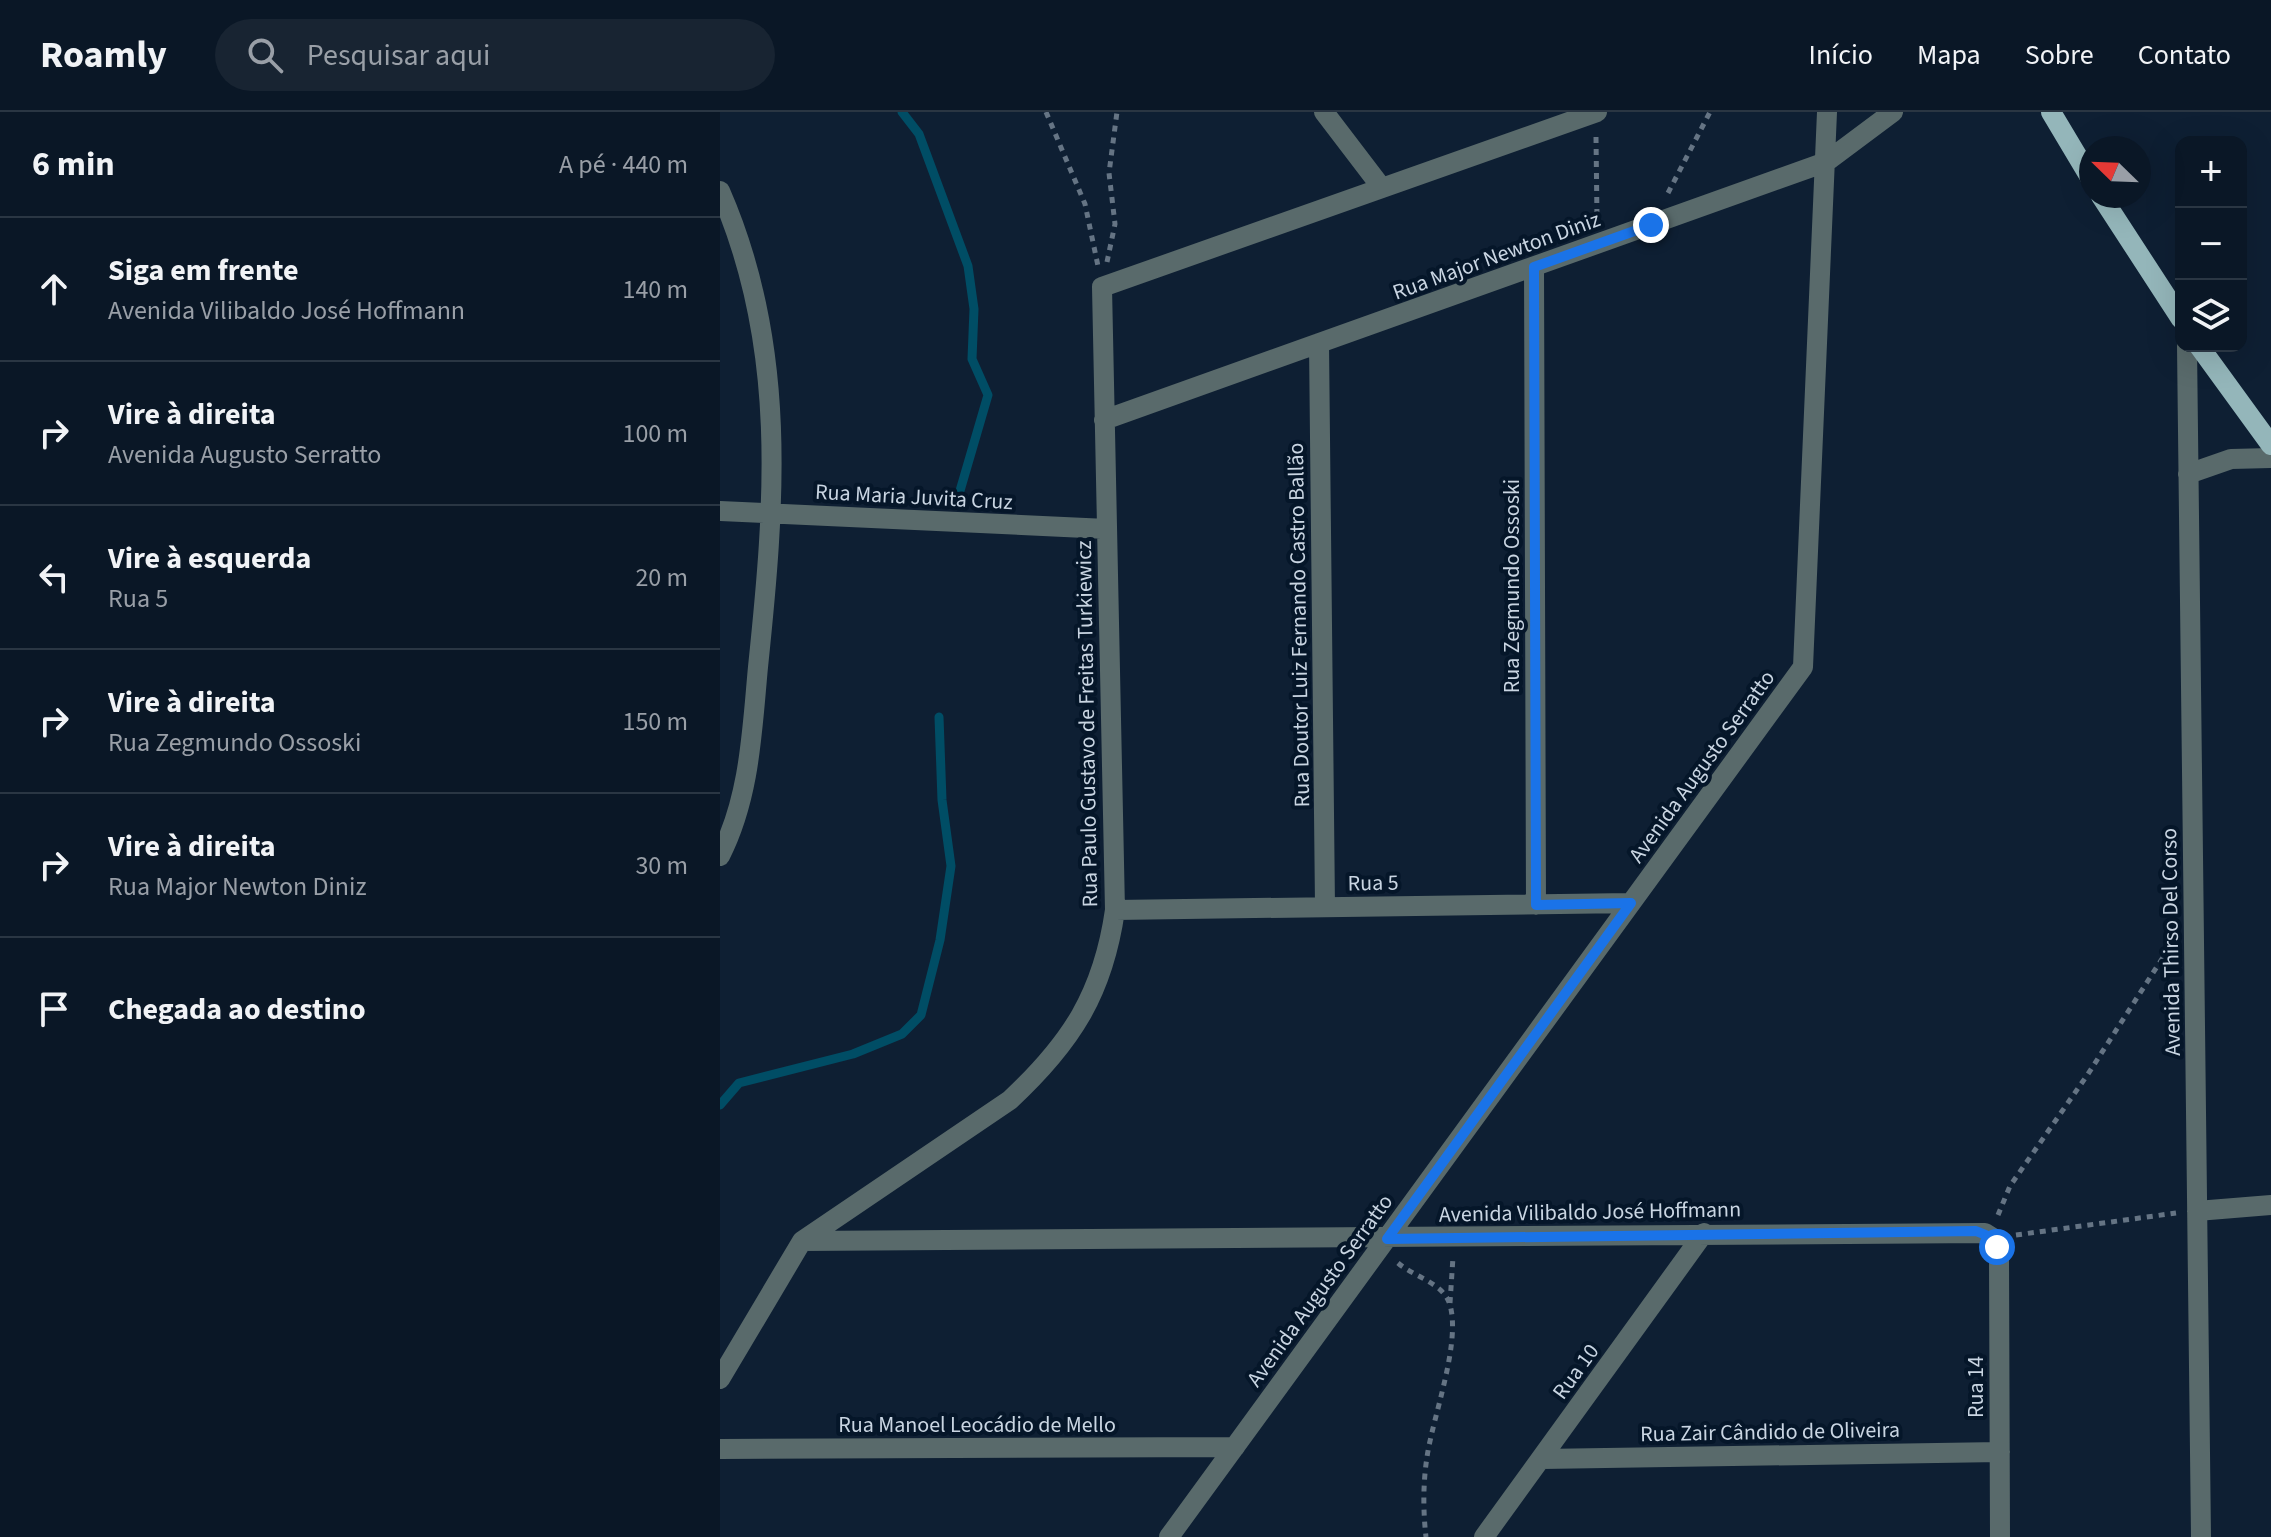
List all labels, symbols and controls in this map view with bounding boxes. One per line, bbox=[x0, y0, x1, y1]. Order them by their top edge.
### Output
search box bbox=[215, 19, 775, 91]
text: Roamly bbox=[40, 28, 167, 82]
icon: search bbox=[243, 33, 287, 77]
text: Pesquisar aqui bbox=[307, 34, 490, 77]
text: Início bbox=[1809, 35, 1873, 75]
text: Mapa bbox=[1917, 35, 1981, 75]
text: Sobre bbox=[2025, 35, 2094, 75]
text: Contato bbox=[2138, 35, 2231, 75]
north arrow bbox=[2079, 136, 2151, 208]
map controls bbox=[2175, 136, 2247, 352]
button: + bbox=[2175, 136, 2247, 208]
text: 6 min bbox=[32, 140, 115, 189]
text: A pé · 440 m bbox=[559, 146, 688, 183]
street label: Rua Major Newton Diniz bbox=[1388, 203, 1605, 308]
route end bbox=[1633, 207, 1669, 243]
button: − bbox=[2175, 208, 2247, 280]
text: Siga em frente bbox=[108, 249, 299, 292]
icon: ahead bbox=[32, 267, 76, 311]
text: 140 m bbox=[622, 271, 688, 308]
button: layers bbox=[2175, 280, 2247, 352]
text: Avenida Vilibaldo José Hoffmann bbox=[108, 292, 465, 329]
text: Vire à direita bbox=[108, 393, 276, 436]
icon: right bbox=[32, 411, 76, 455]
text: 100 m bbox=[622, 415, 688, 452]
text: Avenida Augusto Serratto bbox=[108, 436, 381, 473]
street label: Rua Doutor Luiz Fernando Castro Ballão bbox=[1280, 442, 1318, 808]
street label: Rua Maria Juvita Cruz bbox=[814, 476, 1014, 518]
street label: Rua Zegmundo Ossoski bbox=[1496, 479, 1528, 693]
text: Vire à esquerda bbox=[108, 537, 311, 580]
street label: Rua Paulo Gustavo de Freitas Turkiewicz bbox=[1068, 540, 1106, 908]
icon: left bbox=[32, 555, 76, 599]
text: 20 m bbox=[635, 559, 688, 596]
text: Rua 5 bbox=[108, 580, 168, 617]
street label: Avenida Augusto Serratto bbox=[1621, 664, 1783, 870]
text: Vire à direita bbox=[108, 681, 276, 724]
icon: right bbox=[32, 699, 76, 743]
text: 150 m bbox=[622, 703, 688, 740]
text: Rua Zegmundo Ossoski bbox=[108, 724, 361, 761]
text: Vire à direita bbox=[108, 825, 276, 868]
street label: Avenida Thirso Del Corso bbox=[2153, 828, 2189, 1056]
icon: right bbox=[32, 843, 76, 887]
text: 30 m bbox=[635, 847, 688, 884]
street label: Rua 5 bbox=[1347, 867, 1399, 899]
text: Rua Major Newton Diniz bbox=[108, 868, 367, 905]
icon: arrive bbox=[32, 987, 76, 1031]
text: Chegada ao destino bbox=[108, 988, 366, 1031]
street label: Avenida Augusto Serratto bbox=[1239, 1188, 1401, 1394]
street label: Avenida Vilibaldo José Hoffmann bbox=[1439, 1193, 1741, 1231]
route start bbox=[1979, 1229, 2015, 1265]
street label: Rua 10 bbox=[1545, 1337, 1607, 1406]
street label: Rua 14 bbox=[1960, 1356, 1992, 1418]
street label: Rua Manoel Leocádio de Mello bbox=[838, 1409, 1116, 1441]
street label: Rua Zair Cândido de Oliveira bbox=[1640, 1414, 1900, 1450]

